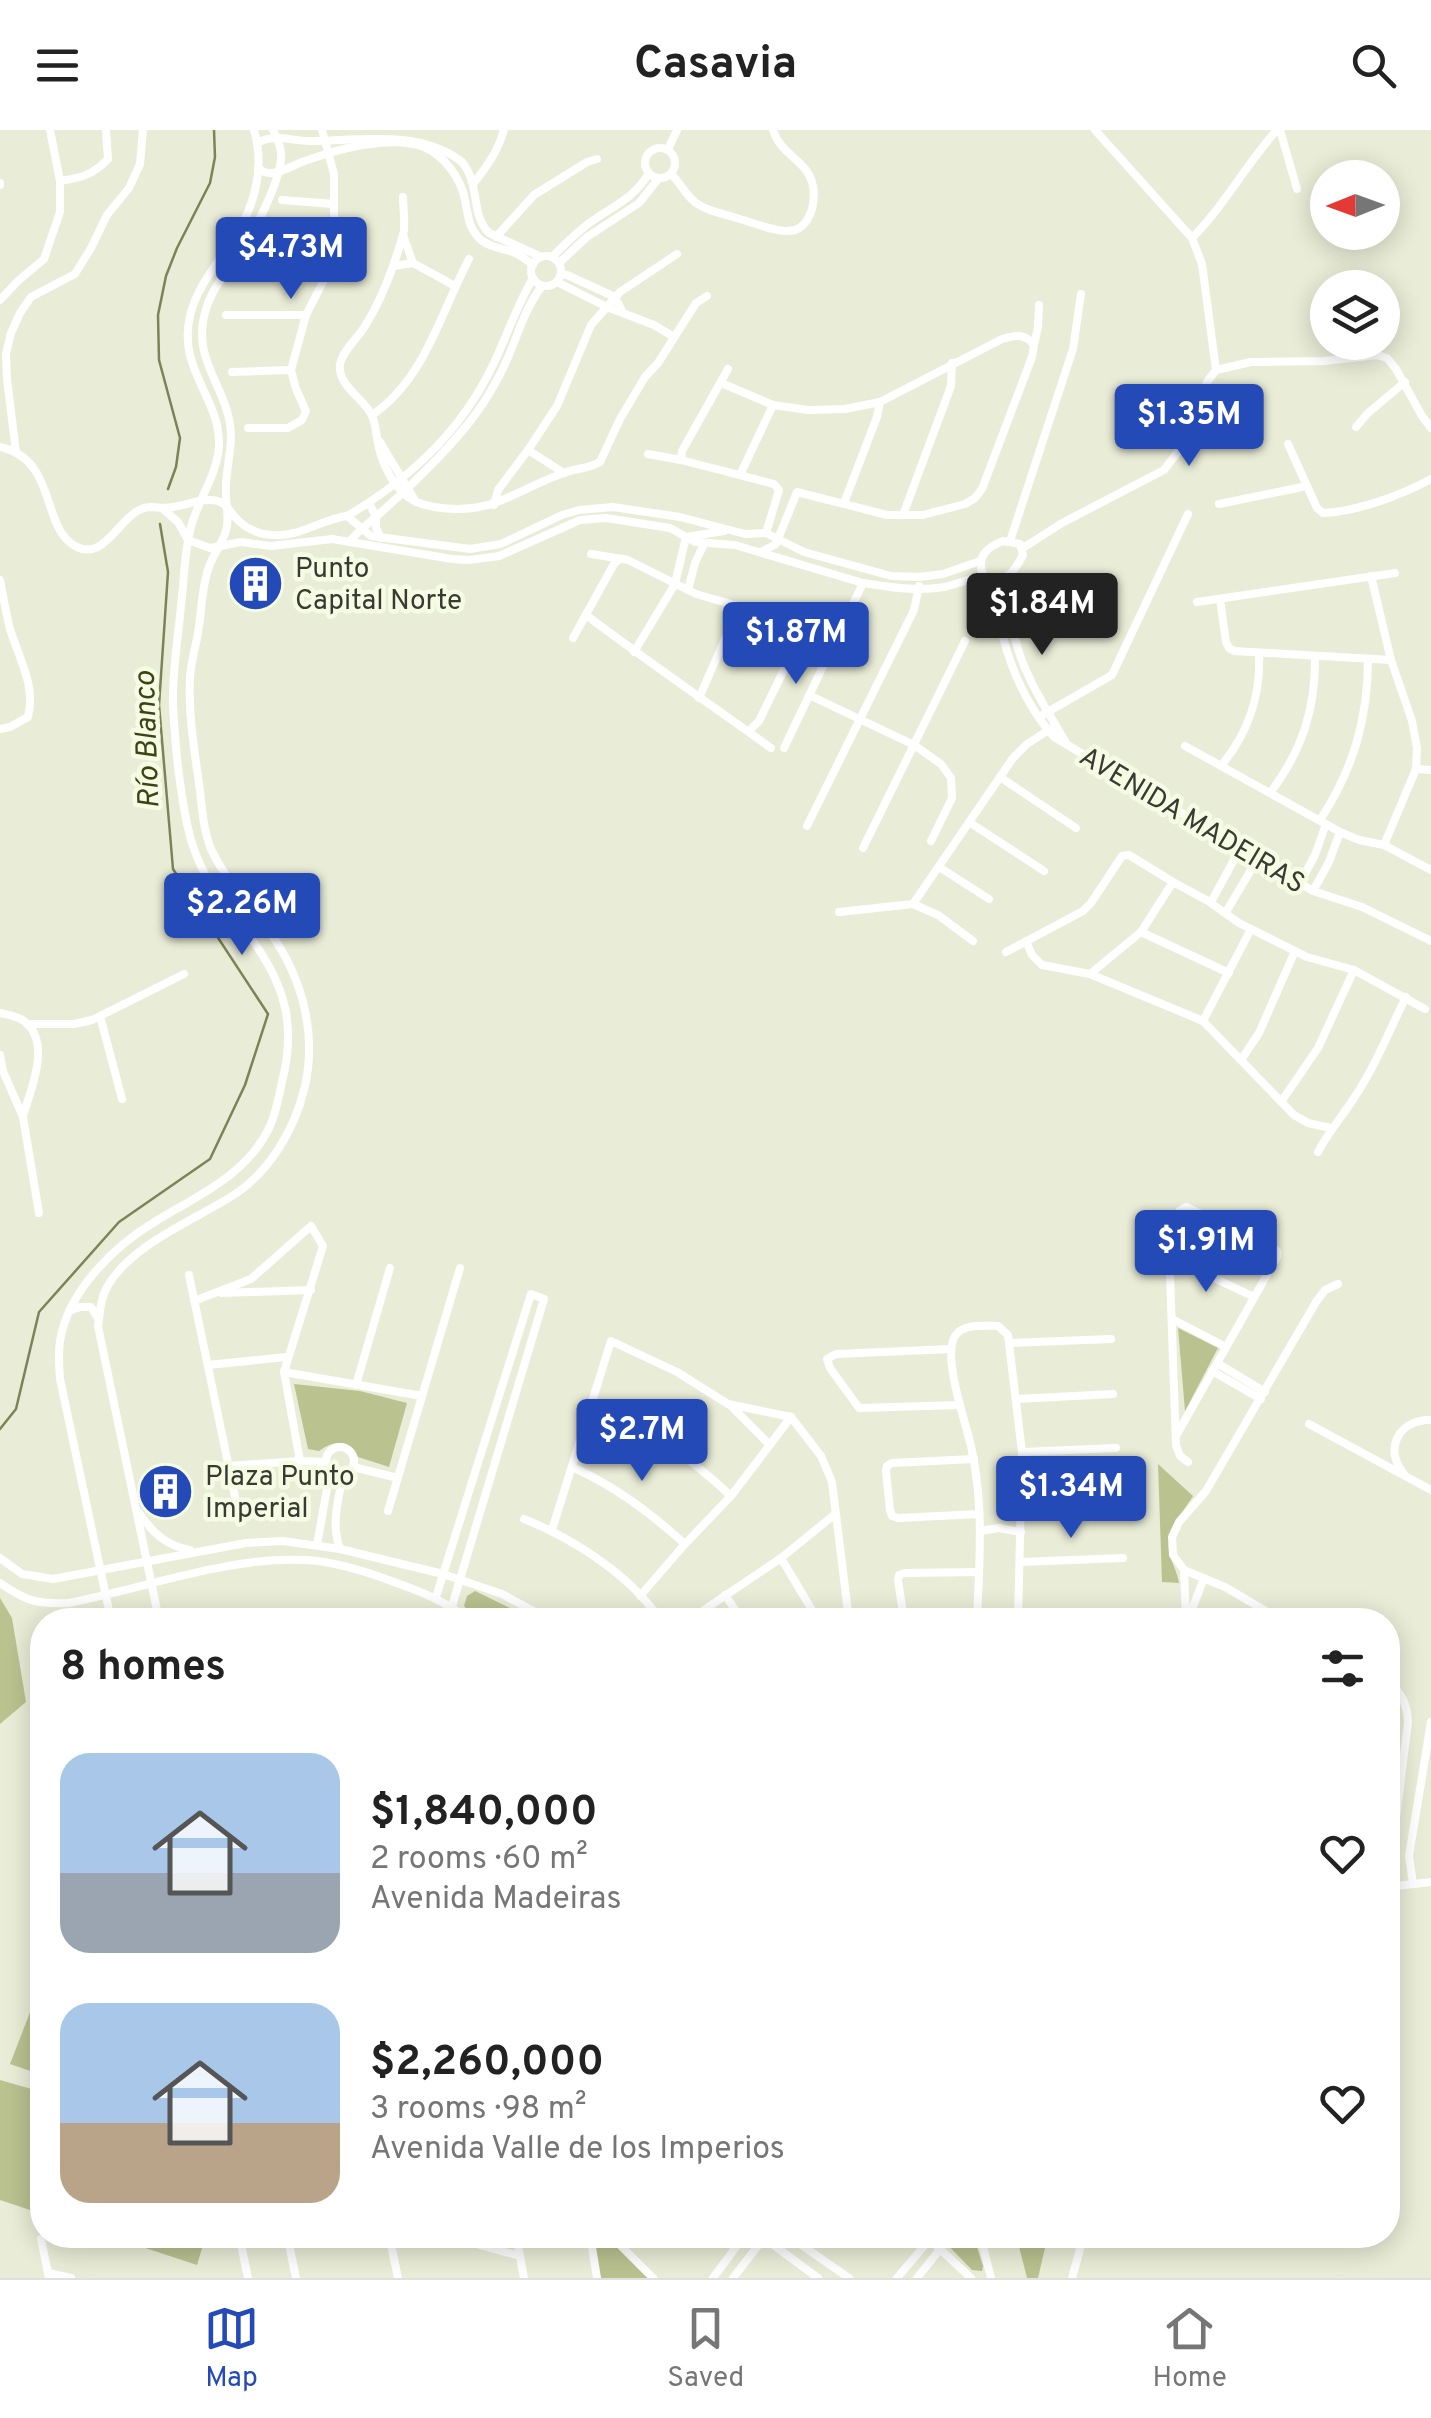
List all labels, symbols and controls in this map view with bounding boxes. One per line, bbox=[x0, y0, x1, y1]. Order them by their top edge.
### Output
text: Casavia bbox=[634, 37, 797, 94]
icon: menu bbox=[30, 38, 85, 93]
icon: search bbox=[1346, 38, 1401, 93]
north arrow bbox=[1310, 160, 1400, 250]
map controls bbox=[1310, 160, 1400, 360]
pin: $4.73M bbox=[210, 217, 372, 302]
text: $4.73M bbox=[238, 229, 344, 269]
button: layers bbox=[1310, 270, 1400, 360]
pin: $1.35M bbox=[1108, 384, 1270, 469]
text: $1.35M bbox=[1137, 396, 1241, 436]
place label: Punto Capital Norte bbox=[295, 552, 462, 620]
building icon: Punto Capital Norte bbox=[226, 553, 286, 613]
pin: $1.84M bbox=[961, 573, 1123, 658]
text: $1.84M bbox=[989, 585, 1095, 625]
pin: $1.87M bbox=[715, 602, 877, 687]
text: $1.87M bbox=[745, 614, 847, 654]
water label: Río Blanco bbox=[128, 670, 169, 809]
street label: AVENIDA MADEIRAS bbox=[1072, 740, 1311, 903]
pin: $2.26M bbox=[161, 873, 323, 958]
text: $2.26M bbox=[186, 885, 298, 925]
pin: $1.91M bbox=[1125, 1210, 1287, 1295]
text: $1.91M bbox=[1157, 1222, 1255, 1262]
pin: $2.7M bbox=[572, 1399, 712, 1484]
text: $2.7M bbox=[599, 1411, 685, 1451]
pin: $1.34M bbox=[990, 1456, 1152, 1541]
place label: Plaza Punto Imperial bbox=[205, 1460, 355, 1528]
building icon: Plaza Punto Imperial bbox=[136, 1461, 196, 1521]
text: $1.34M bbox=[1018, 1468, 1124, 1508]
icon: filters bbox=[1315, 1641, 1370, 1696]
text: 8 homes bbox=[60, 1642, 226, 1695]
text: $1,840,000 bbox=[370, 1787, 598, 1840]
icon: home bbox=[140, 1793, 260, 1913]
icon: heart bbox=[1315, 1826, 1370, 1881]
text: 2 rooms · 60 m² bbox=[370, 1840, 588, 1880]
text: Avenida Madeiras bbox=[370, 1880, 621, 1920]
text: $2,260,000 bbox=[370, 2037, 604, 2090]
icon: home bbox=[140, 2043, 260, 2163]
icon: heart bbox=[1315, 2076, 1370, 2131]
text: 3 rooms · 98 m² bbox=[370, 2090, 587, 2130]
text: Avenida Valle de los Imperios bbox=[370, 2130, 785, 2170]
tab: Map bbox=[204, 2301, 259, 2397]
tab: Saved bbox=[667, 2301, 744, 2397]
tab: Home bbox=[1153, 2301, 1227, 2397]

